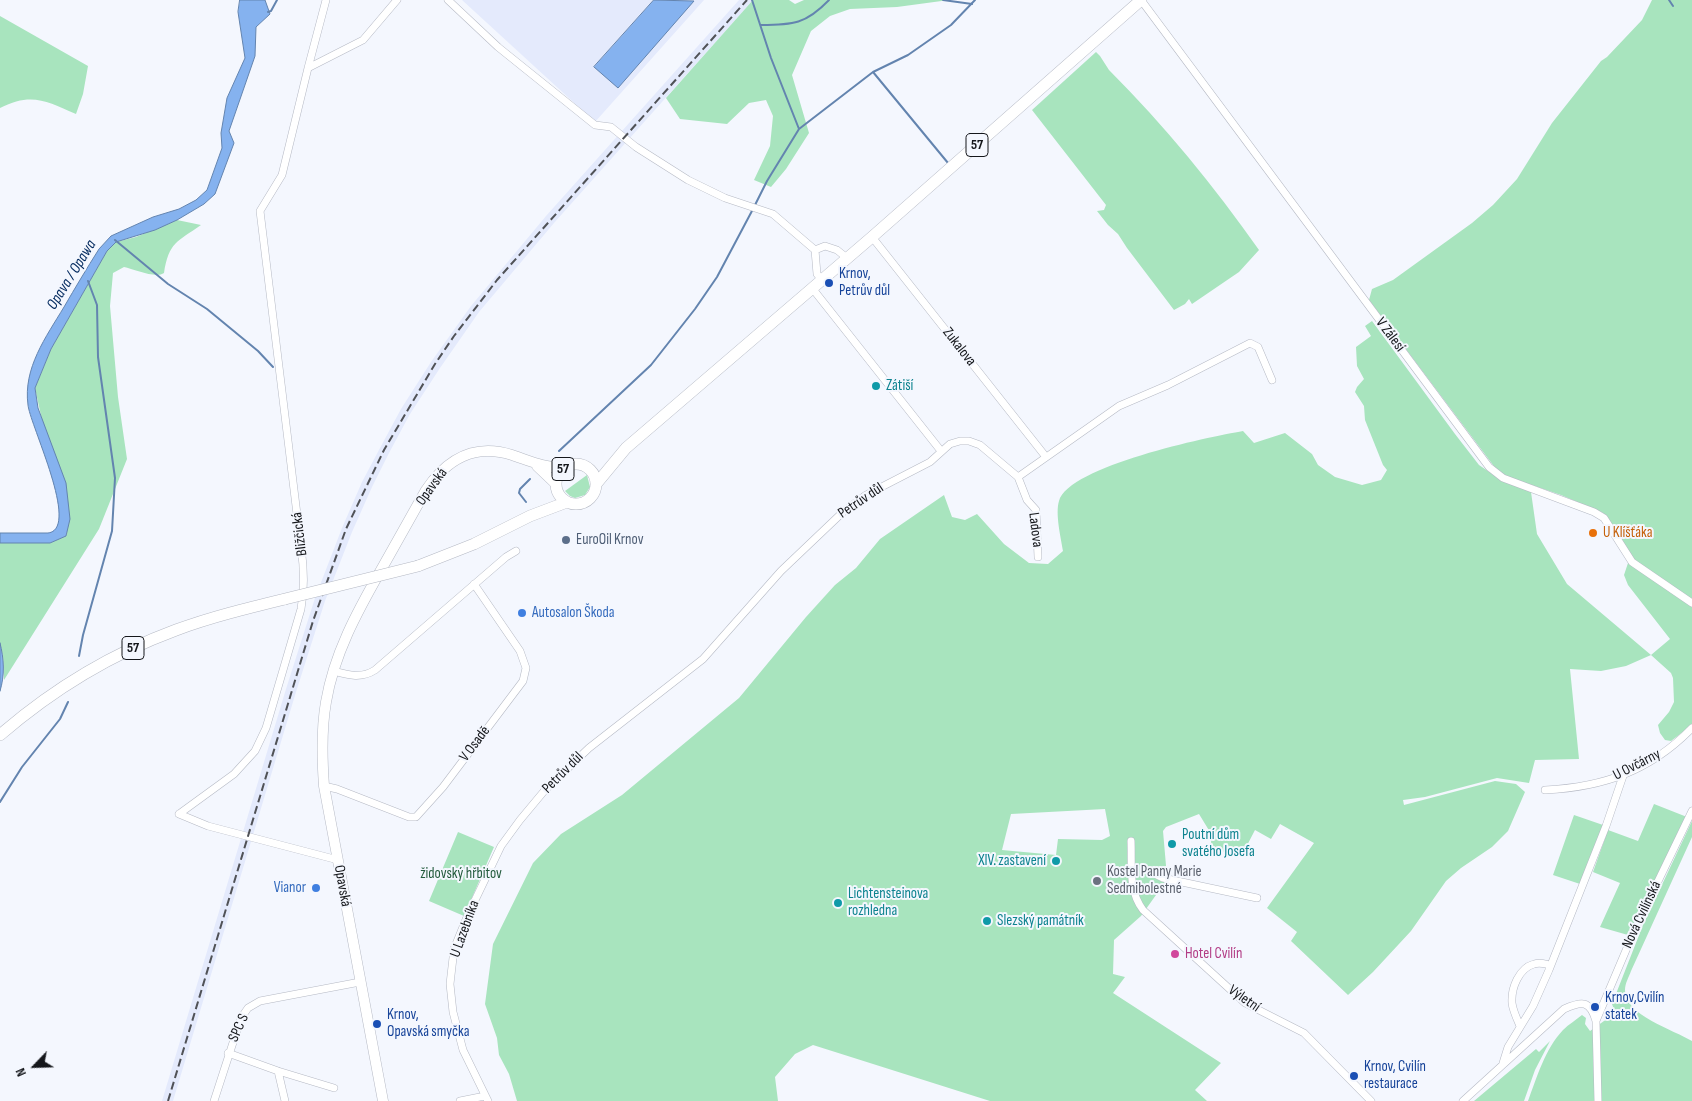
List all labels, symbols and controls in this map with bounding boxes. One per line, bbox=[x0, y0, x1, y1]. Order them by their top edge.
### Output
road number: 57 bbox=[966, 134, 988, 156]
water label: Opava / Opawa bbox=[43, 237, 101, 313]
place label: Krnov, Petrův důl bbox=[839, 265, 890, 300]
marker: Krnov, Petrův důl bbox=[823, 277, 835, 289]
street label: V Zálesí bbox=[1371, 314, 1409, 356]
street label: Zukalova bbox=[938, 324, 980, 370]
place label: Zátiší bbox=[886, 377, 913, 395]
marker: Zátiší bbox=[870, 380, 882, 392]
road number: 57 bbox=[552, 458, 574, 480]
street label: Opavská bbox=[412, 465, 452, 509]
street label: Petrův důl bbox=[835, 479, 887, 523]
street label: Bližčická bbox=[288, 511, 312, 557]
street label: Ladova bbox=[1024, 512, 1046, 548]
place label: U Klíšťáka bbox=[1603, 524, 1652, 542]
marker: U Klíšťáka bbox=[1587, 527, 1599, 539]
place label: EuroOil Krnov bbox=[576, 531, 643, 549]
marker: EuroOil Krnov bbox=[560, 534, 572, 546]
place label: Autosalon Škoda bbox=[532, 604, 614, 622]
marker: Autosalon Škoda bbox=[516, 607, 528, 619]
road number: 57 bbox=[122, 636, 144, 660]
street label: V Osadě bbox=[456, 723, 494, 765]
street label: U Ovčárny bbox=[1610, 745, 1664, 785]
street label: Petrův důl bbox=[539, 749, 587, 797]
place label: Poutní dům svatého Josefa bbox=[1182, 826, 1255, 861]
marker: Poutní dům svatého Josefa bbox=[1166, 838, 1178, 850]
place label: XIV. zastavení bbox=[978, 852, 1046, 870]
marker: XIV. zastavení bbox=[1050, 855, 1062, 867]
place label: Kostel Panny Marie Sedmibolestné bbox=[1107, 863, 1201, 898]
street label: Opavská bbox=[329, 864, 355, 908]
park label: židovský hřbitov bbox=[420, 865, 502, 883]
marker: Kostel Panny Marie Sedmibolestné bbox=[1091, 875, 1103, 887]
street label: Nová Cvilínská bbox=[1619, 878, 1665, 952]
place label: Vianor bbox=[274, 879, 306, 897]
marker: Vianor bbox=[310, 882, 322, 894]
place label: Lichtensteinova rozhledna bbox=[848, 885, 928, 920]
marker: Lichtensteinova rozhledna bbox=[832, 897, 844, 909]
street label: U Lazebníka bbox=[446, 898, 484, 960]
place label: Slezský památník bbox=[997, 912, 1084, 930]
marker: Slezský památník bbox=[981, 915, 993, 927]
place label: Hotel Cvilín bbox=[1185, 945, 1242, 963]
marker: Hotel Cvilín bbox=[1169, 948, 1181, 960]
street label: Výletní bbox=[1224, 982, 1264, 1016]
place label: Krnov,Cvilín statek bbox=[1605, 989, 1664, 1024]
marker: Krnov,Cvilín statek bbox=[1589, 1001, 1601, 1013]
place label: Krnov, Opavská smyčka bbox=[387, 1006, 469, 1041]
street label: SPC S bbox=[225, 1011, 253, 1045]
marker: Krnov, Opavská smyčka bbox=[371, 1018, 383, 1030]
north arrow bbox=[10, 1041, 60, 1091]
place label: Krnov, Cvilín restaurace bbox=[1364, 1058, 1426, 1093]
text: N bbox=[12, 1065, 30, 1079]
marker: Krnov, Cvilín restaurace bbox=[1348, 1070, 1360, 1082]

